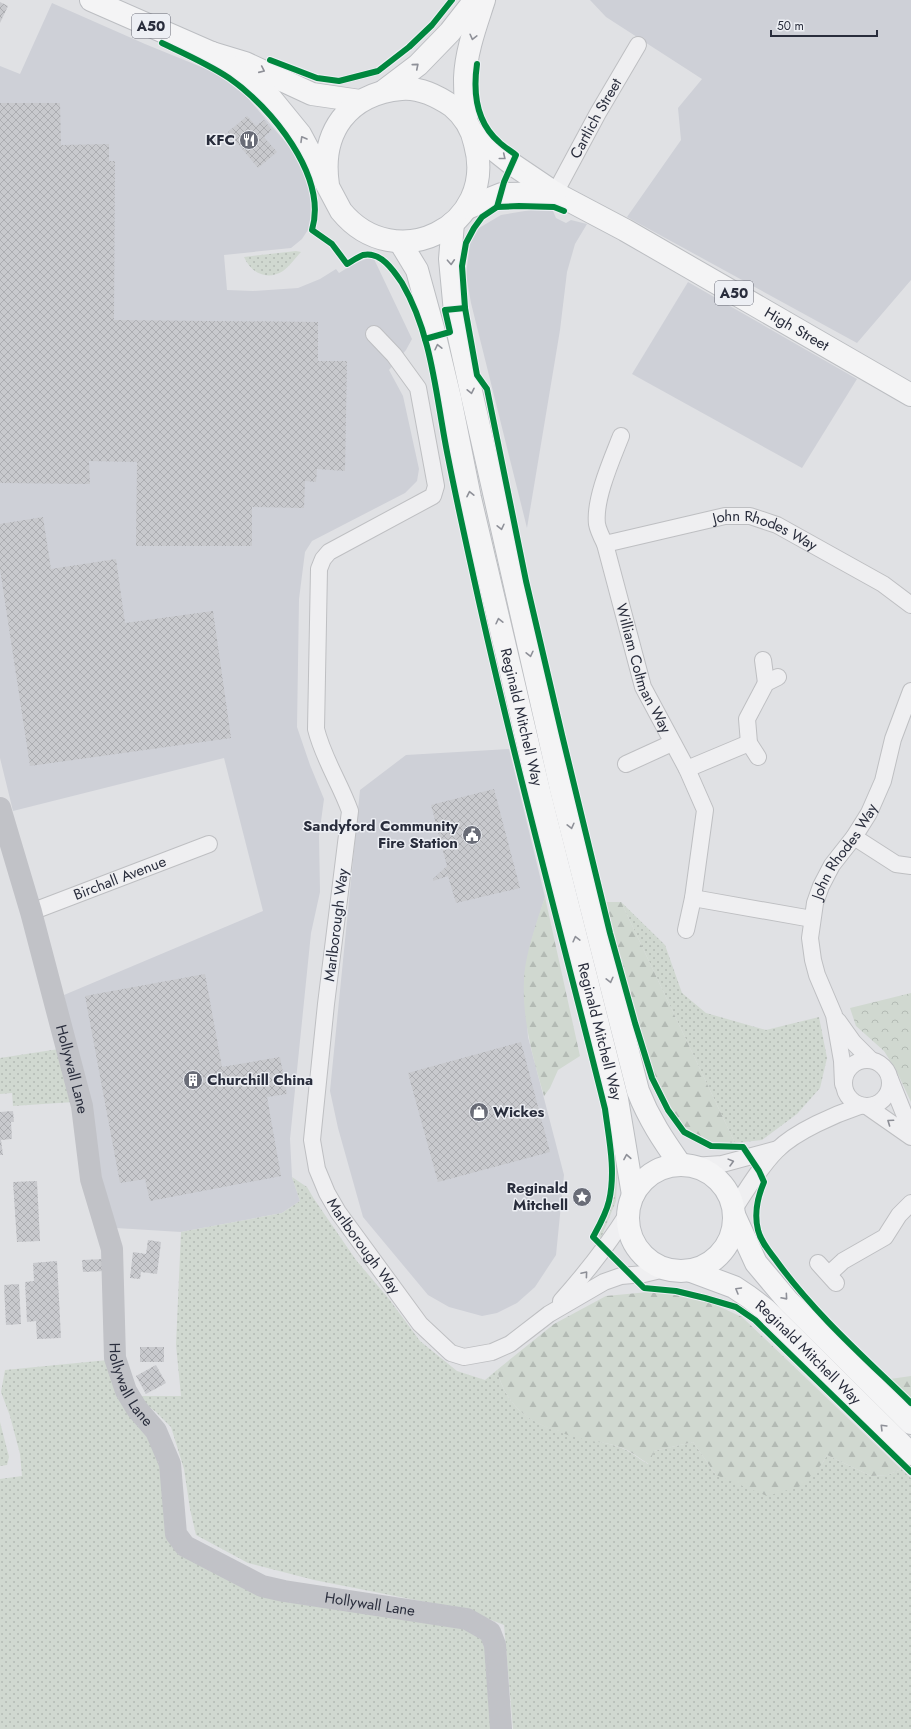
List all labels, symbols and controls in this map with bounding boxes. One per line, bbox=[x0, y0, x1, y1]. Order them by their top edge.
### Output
scale bar bbox=[771, 12, 877, 38]
road number: A50 bbox=[132, 14, 170, 38]
text: 50 m bbox=[777, 17, 804, 35]
one-way arrow bbox=[469, 34, 477, 41]
one-way arrow bbox=[412, 64, 419, 71]
one-way arrow bbox=[258, 65, 265, 73]
street label: Cartlich Street bbox=[564, 74, 627, 163]
place label: KFC bbox=[206, 129, 235, 151]
restaurant icon: KFC bbox=[238, 129, 260, 151]
one-way arrow bbox=[300, 136, 307, 143]
one-way arrow bbox=[498, 153, 505, 160]
one-way arrow bbox=[446, 259, 455, 265]
road number: A50 bbox=[715, 281, 753, 305]
street label: High Street bbox=[760, 302, 833, 357]
one-way arrow bbox=[434, 344, 442, 350]
one-way arrow bbox=[466, 387, 474, 394]
one-way arrow bbox=[466, 491, 474, 498]
street label: John Rhodes Way bbox=[708, 505, 822, 556]
one-way arrow bbox=[497, 524, 505, 530]
street label: William Coltman Way bbox=[610, 601, 677, 737]
one-way arrow bbox=[495, 618, 503, 624]
street label: Reginald Mitchell Way bbox=[495, 646, 549, 789]
one-way arrow bbox=[526, 651, 534, 657]
street label: John Rhodes Way bbox=[805, 800, 883, 904]
place label: Sandyford Community Fire Station bbox=[303, 815, 458, 854]
one-way arrow bbox=[566, 823, 575, 830]
public building icon: Sandyford Community Fire Station bbox=[461, 824, 483, 846]
street label: Birchall Avenue bbox=[70, 850, 170, 906]
street label: Marlborough Way bbox=[318, 867, 354, 983]
one-way arrow bbox=[572, 936, 581, 943]
street label: Reginald Mitchell Way bbox=[572, 960, 628, 1103]
one-way arrow bbox=[605, 976, 613, 983]
street label: Hollywall Lane bbox=[50, 1022, 94, 1115]
building icon: Churchill China bbox=[182, 1069, 204, 1091]
place label: Churchill China bbox=[207, 1069, 313, 1091]
shop icon: Wickes bbox=[468, 1101, 490, 1123]
place label: Wickes bbox=[493, 1101, 545, 1123]
one-way arrow bbox=[887, 1120, 894, 1127]
one-way arrow bbox=[623, 1154, 632, 1160]
one-way arrow bbox=[727, 1158, 734, 1167]
place label: Reginald Mitchell bbox=[506, 1177, 568, 1216]
place icon: Reginald Mitchell bbox=[571, 1186, 593, 1208]
street label: Marlborough Way bbox=[321, 1194, 406, 1299]
one-way arrow bbox=[580, 1272, 587, 1279]
one-way arrow bbox=[735, 1287, 742, 1295]
one-way arrow bbox=[780, 1292, 787, 1300]
street label: Reginald Mitchell Way bbox=[751, 1295, 866, 1410]
street label: Hollywall Lane bbox=[104, 1342, 159, 1432]
one-way arrow bbox=[880, 1424, 888, 1432]
street label: Hollywall Lane bbox=[323, 1586, 417, 1622]

